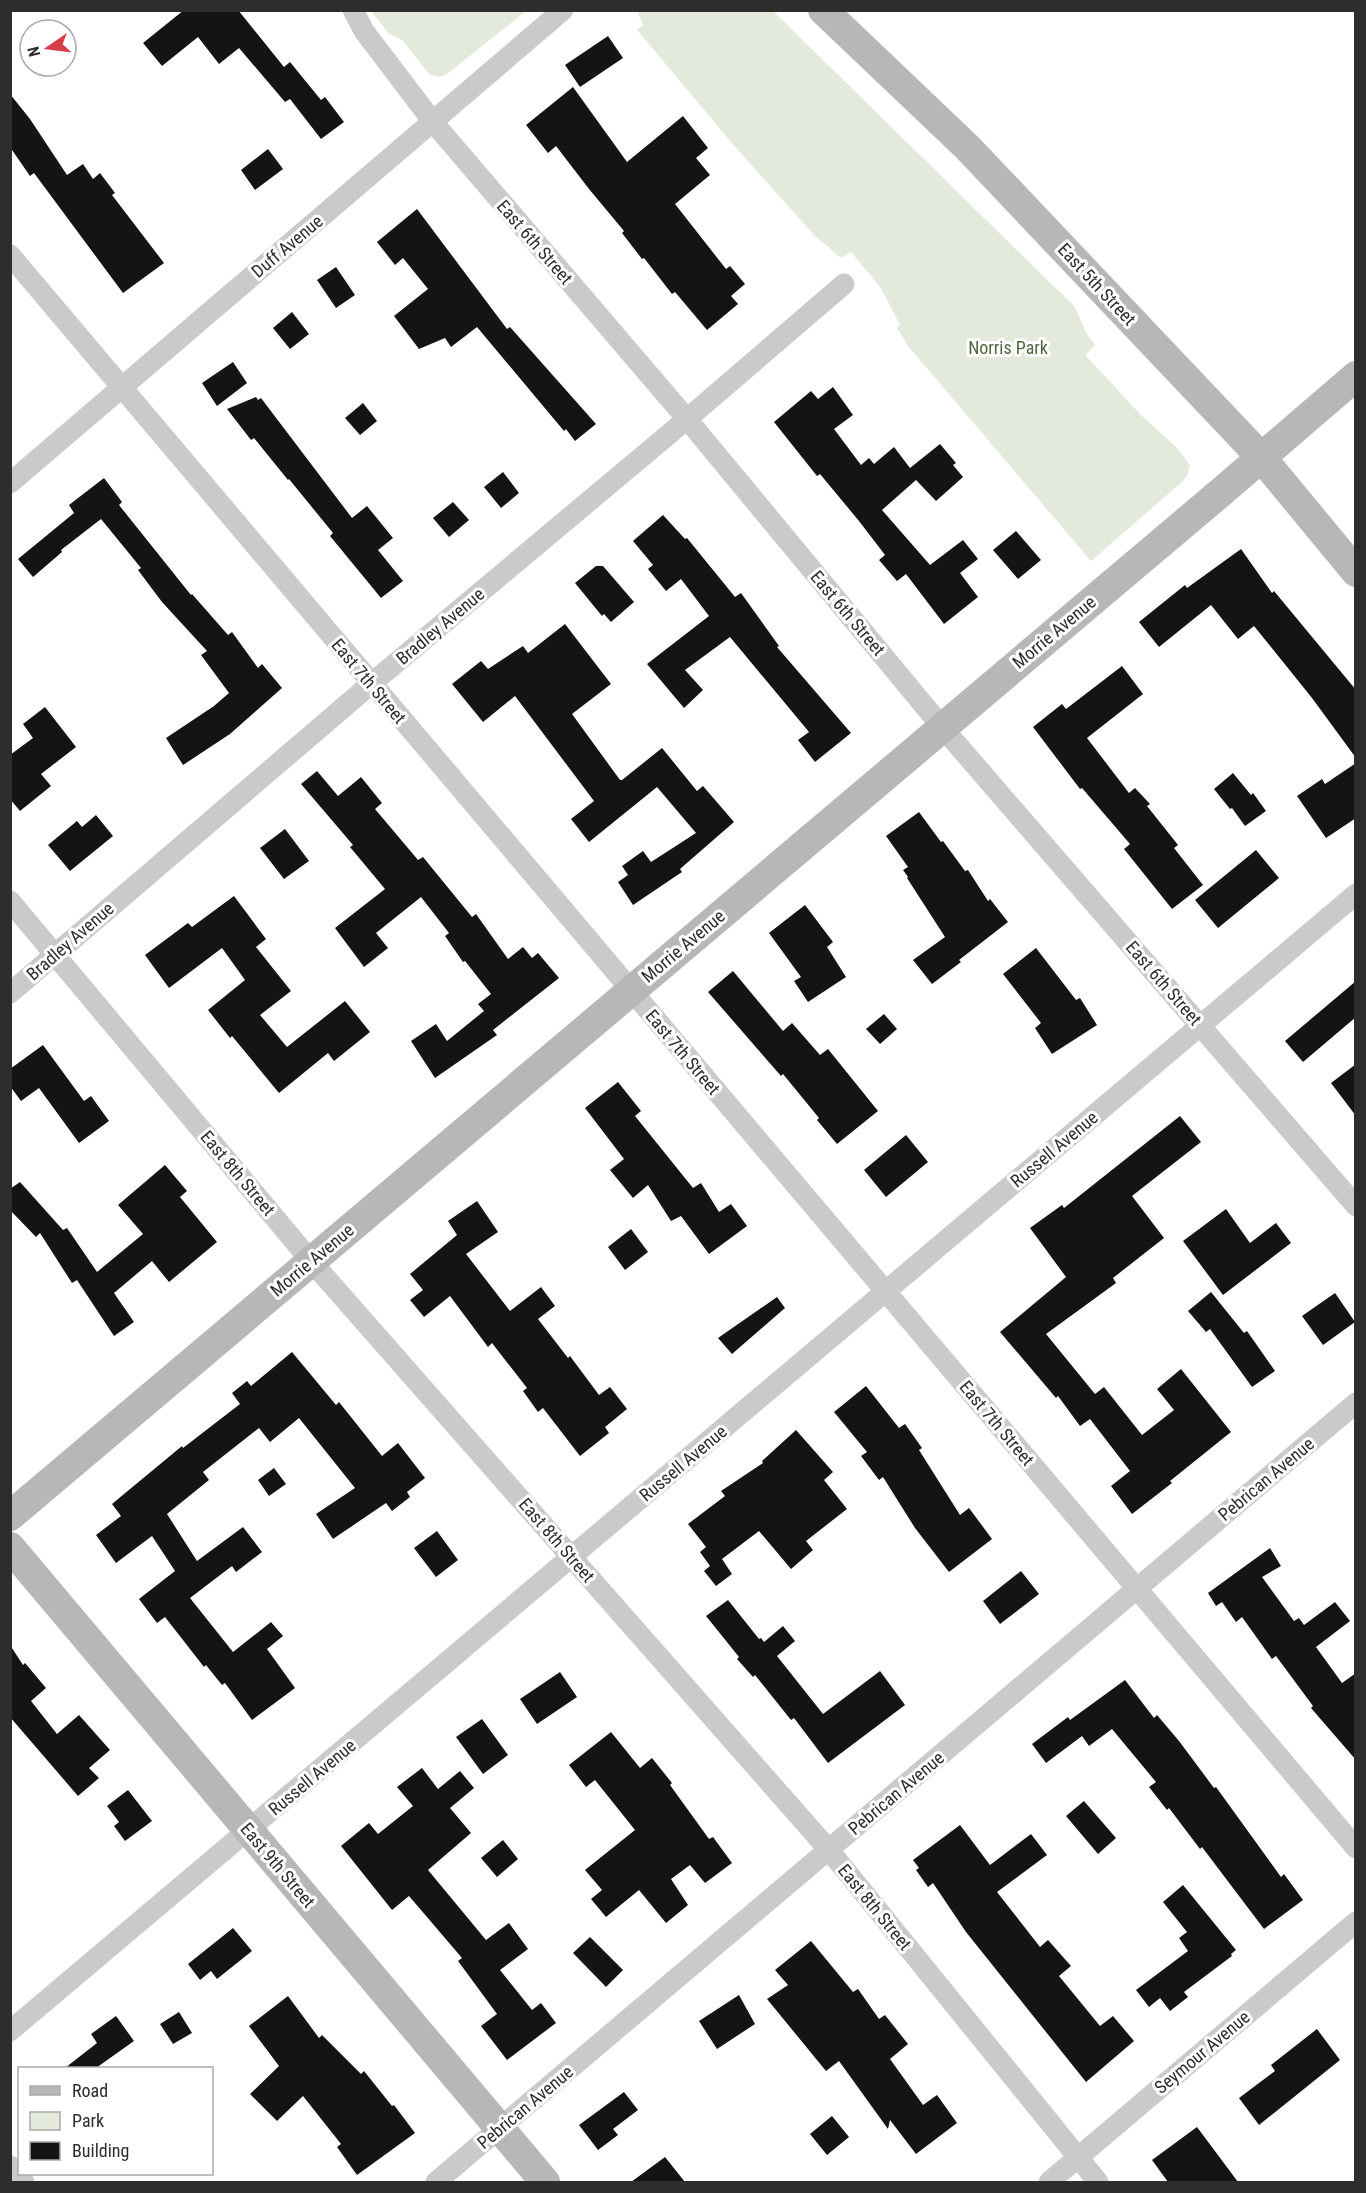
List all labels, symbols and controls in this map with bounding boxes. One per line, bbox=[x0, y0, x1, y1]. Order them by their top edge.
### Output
north arrow bbox=[18, 18, 78, 78]
text: N bbox=[24, 44, 44, 59]
street label: East 6th Street bbox=[493, 196, 577, 288]
street label: Duff Avenue bbox=[247, 210, 327, 282]
street label: East 5th Street bbox=[1054, 239, 1140, 329]
park label: Norris Park bbox=[968, 337, 1048, 358]
street label: East 6th Street bbox=[806, 566, 890, 660]
street label: Bradley Avenue bbox=[392, 583, 488, 669]
street label: Morrie Avenue bbox=[1008, 591, 1100, 673]
street label: East 7th Street bbox=[327, 634, 411, 728]
street label: Bradley Avenue bbox=[22, 898, 118, 984]
street label: Morrie Avenue bbox=[637, 905, 729, 987]
street label: East 6th Street bbox=[1122, 937, 1206, 1029]
street label: East 7th Street bbox=[641, 1005, 725, 1099]
street label: Russell Avenue bbox=[1006, 1106, 1102, 1192]
street label: East 8th Street bbox=[196, 1126, 280, 1220]
street label: Morrie Avenue bbox=[266, 1219, 358, 1301]
street label: East 7th Street bbox=[955, 1376, 1039, 1470]
street label: Russell Avenue bbox=[635, 1420, 731, 1506]
street label: Pebrican Avenue bbox=[1214, 1433, 1318, 1525]
street label: East 8th Street bbox=[515, 1494, 599, 1586]
street label: Russell Avenue bbox=[264, 1734, 360, 1820]
street label: Pebrican Avenue bbox=[844, 1747, 948, 1839]
street label: East 9th Street bbox=[236, 1818, 320, 1912]
street label: East 8th Street bbox=[834, 1860, 916, 1954]
street label: Seymour Avenue bbox=[1150, 2006, 1254, 2098]
street label: Pebrican Avenue bbox=[473, 2061, 577, 2153]
legend bbox=[18, 2067, 213, 2175]
text: Road bbox=[72, 2080, 108, 2101]
text: Park bbox=[72, 2110, 104, 2131]
text: Building bbox=[72, 2140, 129, 2161]

